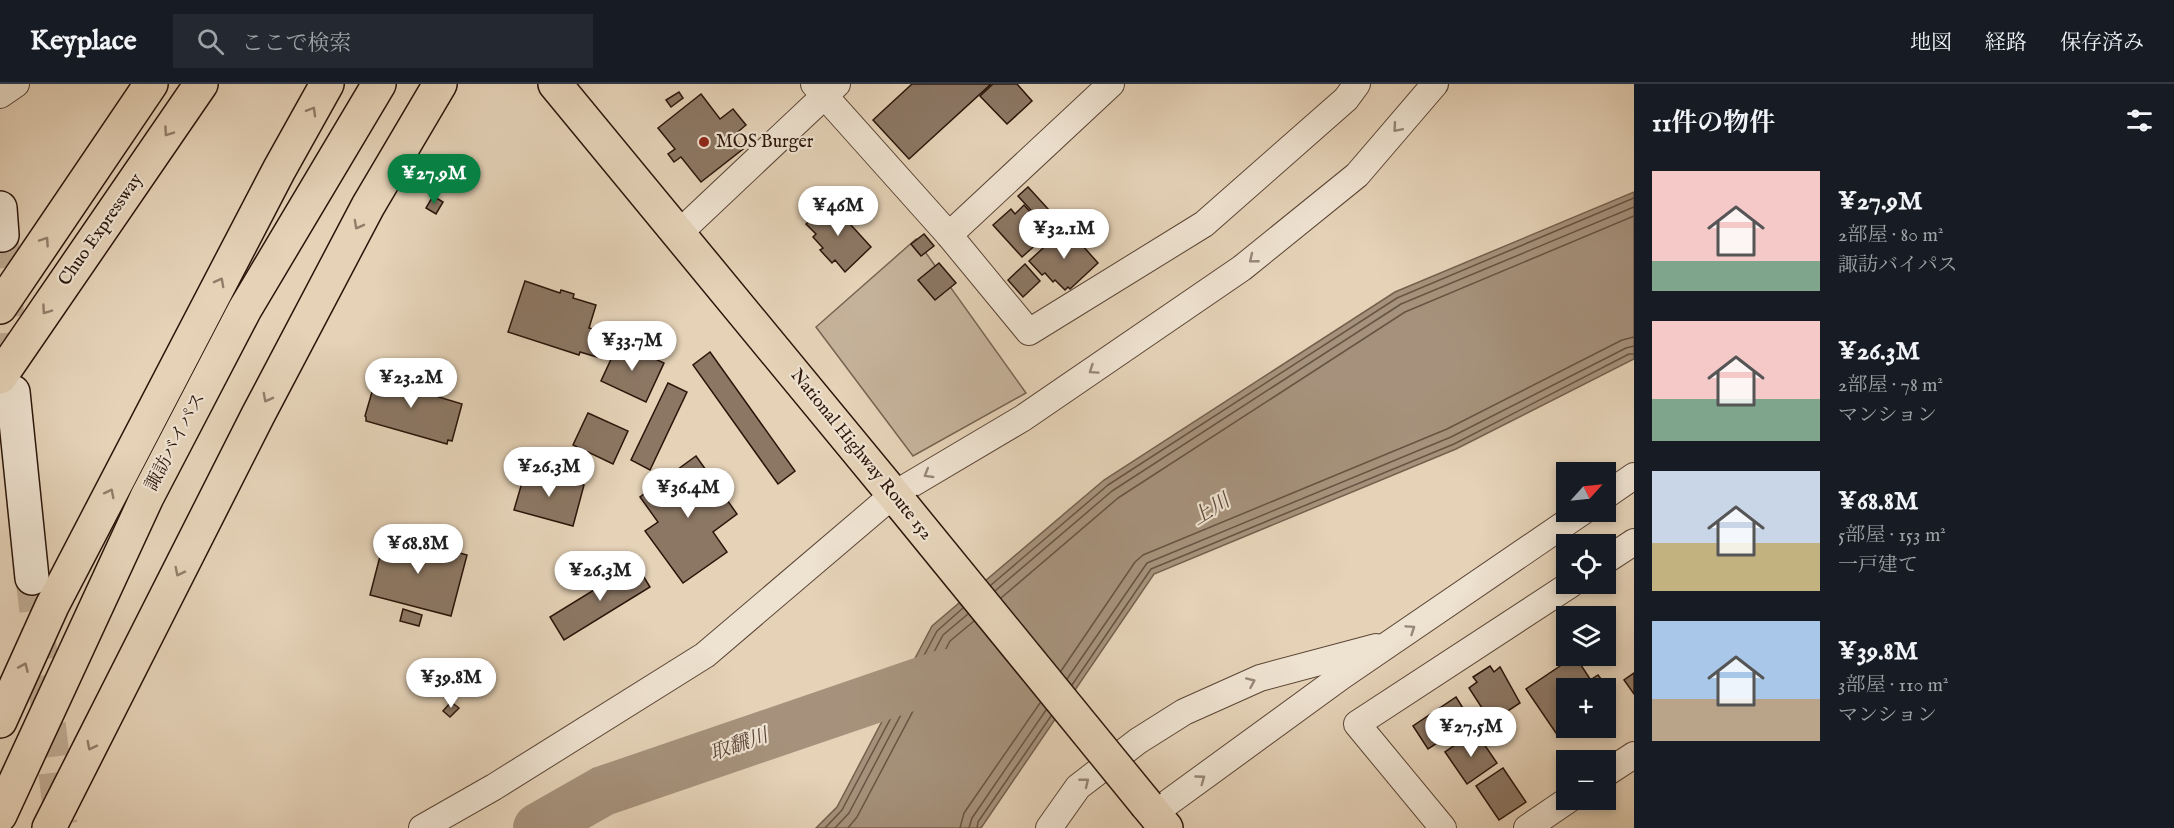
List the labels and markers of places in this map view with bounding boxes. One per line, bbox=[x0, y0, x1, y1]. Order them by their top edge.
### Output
place label: MOS Burger bbox=[716, 131, 814, 154]
marker: MOS Burger bbox=[697, 135, 711, 149]
pin: ¥27.9M bbox=[385, 154, 483, 205]
pin: ¥46M bbox=[802, 186, 874, 237]
pin: ¥32.1M bbox=[1015, 209, 1113, 260]
pin: ¥33.7M bbox=[583, 321, 681, 372]
pin: ¥23.2M bbox=[362, 358, 460, 409]
pin: ¥26.3M bbox=[500, 447, 598, 498]
pin: ¥36.4M bbox=[639, 468, 737, 519]
pin: ¥68.8M bbox=[369, 524, 467, 575]
pin: ¥26.3M bbox=[551, 551, 649, 602]
pin: ¥39.8M bbox=[402, 658, 500, 709]
pin: ¥27.5M bbox=[1422, 707, 1520, 758]

